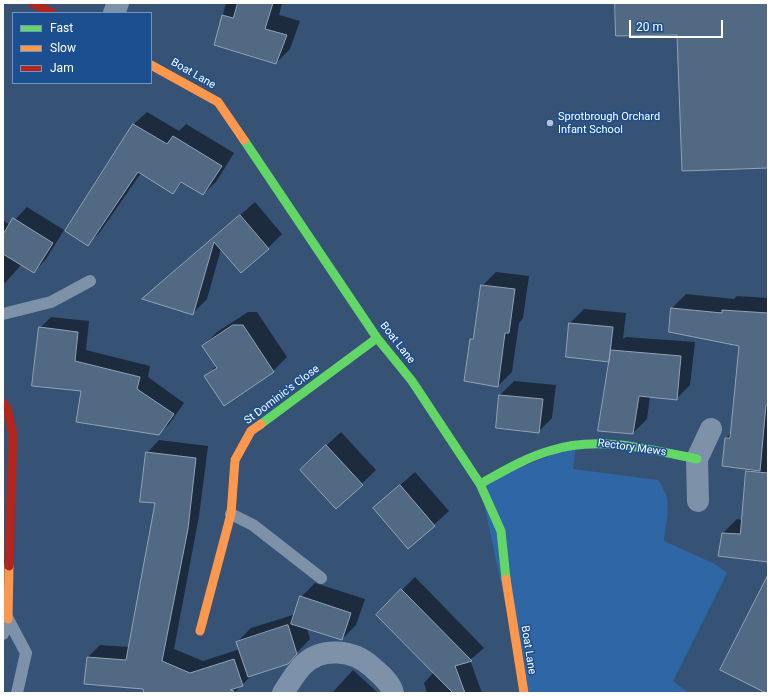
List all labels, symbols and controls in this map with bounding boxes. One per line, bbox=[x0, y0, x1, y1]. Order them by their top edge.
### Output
legend bbox=[12, 12, 152, 84]
scale bar bbox=[631, 12, 725, 38]
text: 20 m bbox=[636, 20, 663, 34]
text: Fast bbox=[50, 21, 73, 35]
text: Slow bbox=[50, 41, 76, 55]
street label: Boat Lane bbox=[168, 56, 218, 92]
text: Jam bbox=[50, 61, 74, 75]
place label: Sprotbrough Orchard Infant School bbox=[558, 110, 660, 136]
marker: Sprotbrough Orchard Infant School bbox=[545, 118, 555, 128]
street label: Boat Lane bbox=[377, 320, 417, 366]
street label: St Dominic's Close bbox=[242, 362, 322, 428]
street label: Rectory Mews bbox=[597, 437, 667, 459]
street label: Boat Lane bbox=[518, 625, 538, 675]

